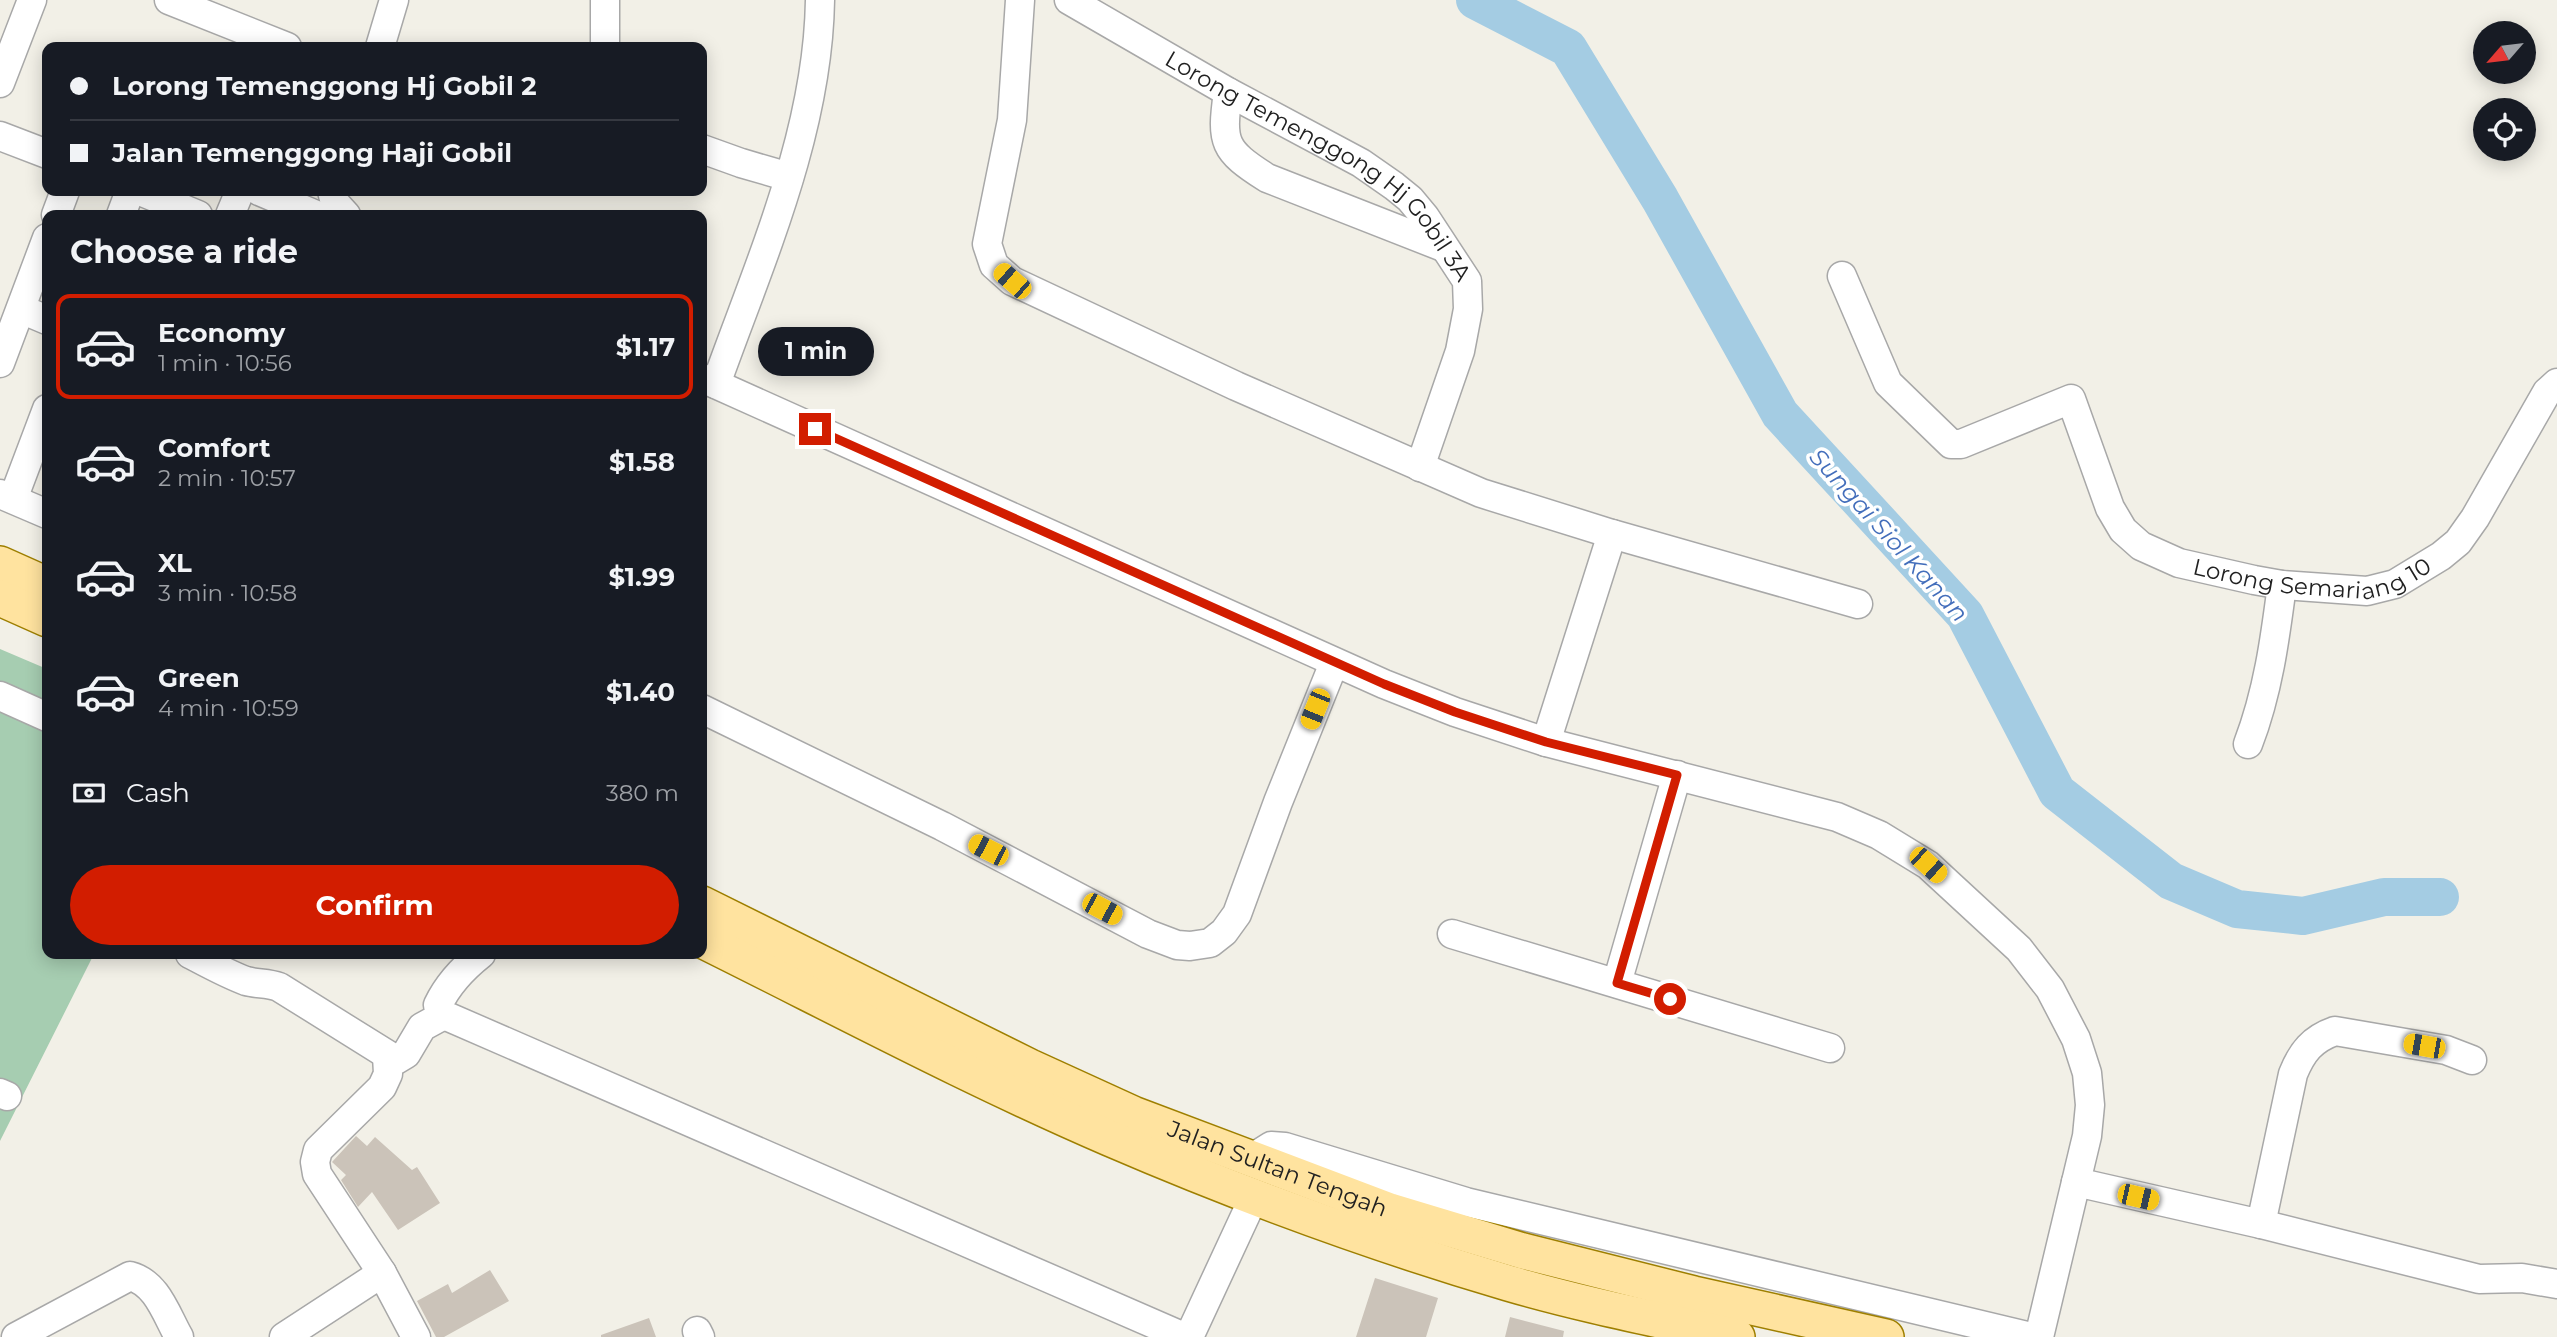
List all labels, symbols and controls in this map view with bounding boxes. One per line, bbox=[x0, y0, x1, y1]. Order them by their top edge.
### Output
north arrow bbox=[2473, 21, 2536, 84]
map controls bbox=[2473, 21, 2536, 161]
street label: Lorong Temenggong Hj Gobil 3A bbox=[1160, 45, 1477, 287]
text: Lorong Temenggong Hj Gobil 2 bbox=[112, 70, 536, 102]
button: locate bbox=[2473, 98, 2536, 161]
text: Jalan Temenggong Haji Gobil bbox=[112, 137, 512, 169]
text: Choose a ride bbox=[70, 232, 298, 271]
car bbox=[990, 259, 1035, 303]
icon: car bbox=[74, 315, 137, 378]
text: Economy bbox=[158, 317, 285, 349]
callout: 1 min bbox=[757, 328, 873, 376]
text: $1.17 bbox=[616, 331, 675, 363]
text: 1 min bbox=[785, 337, 847, 365]
text: 1 min · 10:56 bbox=[158, 349, 292, 377]
route end bbox=[799, 413, 831, 445]
icon: car bbox=[74, 430, 137, 493]
text: Comfort bbox=[158, 432, 270, 464]
water label: Sungai Siol Kanan bbox=[1804, 442, 1974, 628]
text: $1.58 bbox=[609, 446, 675, 478]
text: 2 min · 10:57 bbox=[158, 464, 296, 492]
icon: car bbox=[74, 545, 137, 608]
text: XL bbox=[158, 547, 192, 579]
street label: Lorong Semariang 10 bbox=[2190, 551, 2436, 606]
text: $1.99 bbox=[609, 561, 675, 593]
text: 3 min · 10:58 bbox=[158, 579, 297, 607]
icon: car bbox=[74, 660, 137, 723]
text: Green bbox=[158, 662, 240, 694]
text: $1.40 bbox=[606, 676, 675, 708]
car bbox=[1298, 686, 1333, 732]
text: 4 min · 10:59 bbox=[158, 694, 299, 722]
icon: cash bbox=[70, 774, 108, 812]
text: Cash bbox=[126, 777, 190, 809]
text: 380 m bbox=[606, 779, 679, 807]
car bbox=[965, 831, 1012, 869]
car bbox=[1906, 843, 1951, 887]
button: Confirm bbox=[70, 865, 679, 945]
car bbox=[1079, 890, 1126, 928]
route start bbox=[1654, 983, 1686, 1015]
car bbox=[2402, 1032, 2447, 1060]
street label: Jalan Sultan Tengah bbox=[1163, 1114, 1391, 1223]
car bbox=[2116, 1182, 2161, 1212]

